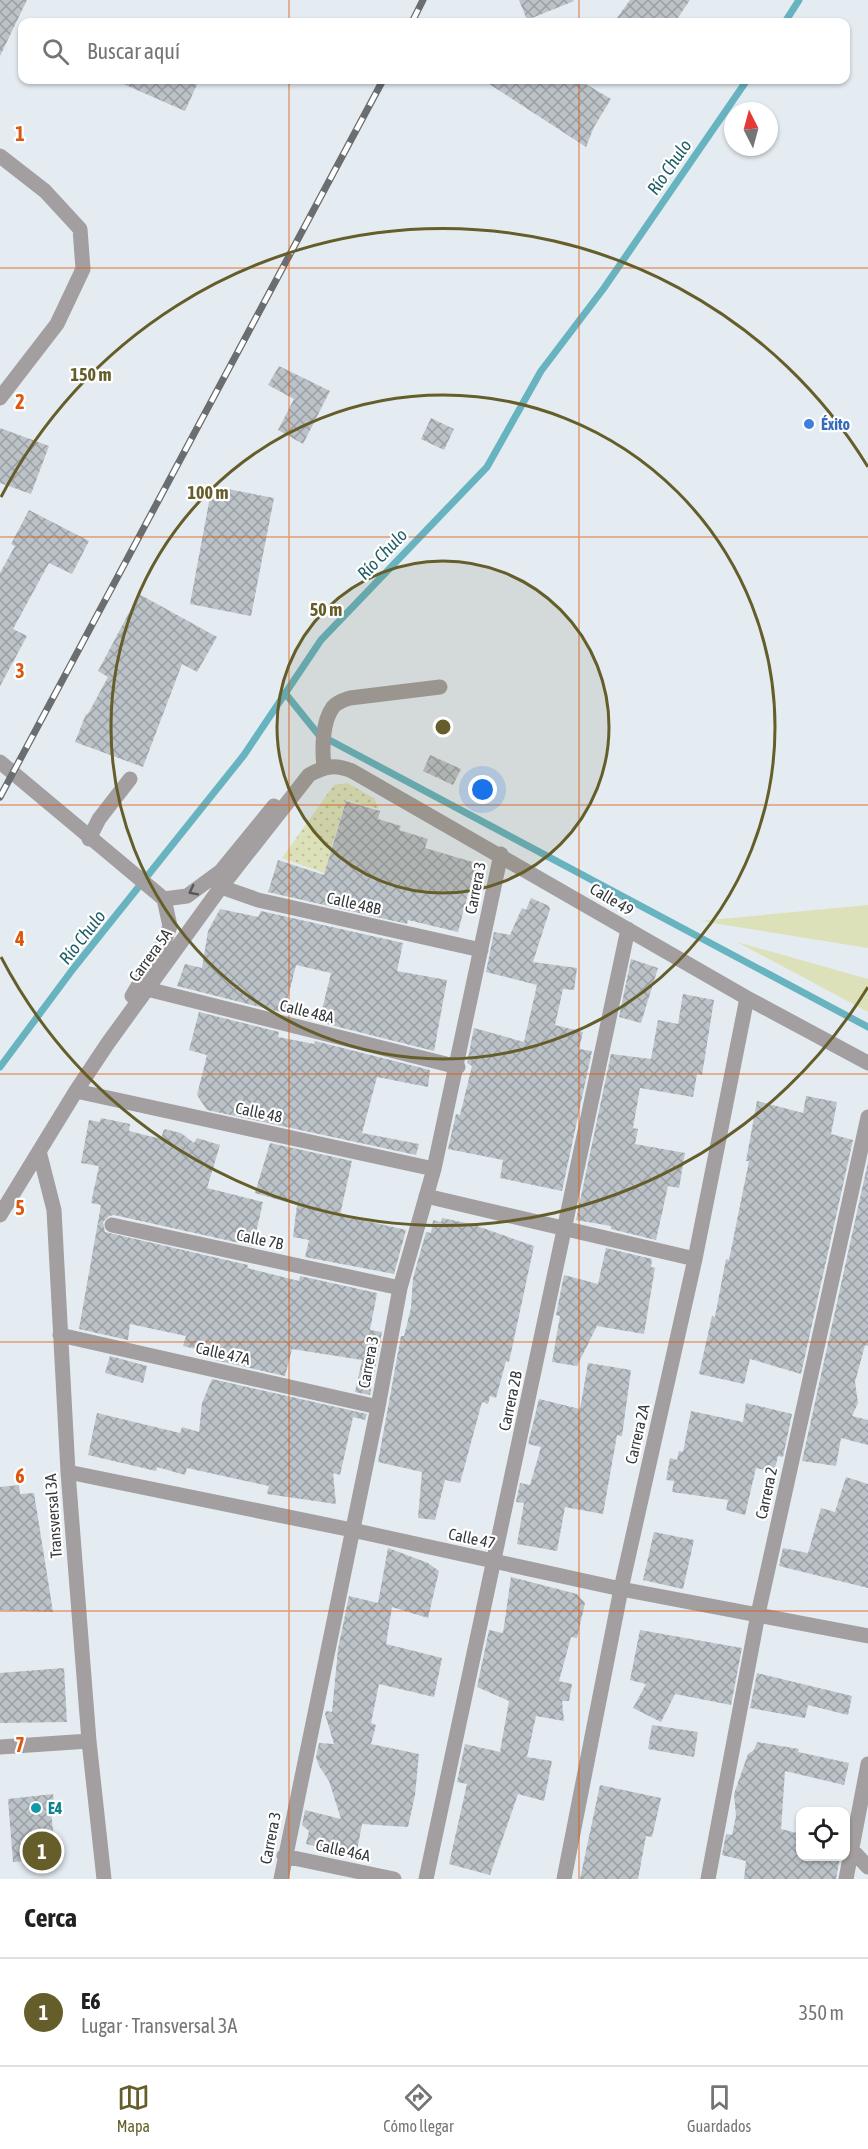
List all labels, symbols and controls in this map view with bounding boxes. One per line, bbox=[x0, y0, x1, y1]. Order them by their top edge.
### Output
search box bbox=[18, 18, 850, 84]
icon: search bbox=[39, 35, 72, 68]
text: Buscar aquí bbox=[87, 38, 180, 64]
north arrow bbox=[724, 102, 778, 156]
text: 1 bbox=[15, 122, 25, 145]
water label: Río Chulo bbox=[642, 135, 696, 199]
text: 150 m bbox=[71, 364, 111, 385]
text: 2 bbox=[15, 390, 25, 413]
place label: Éxito bbox=[821, 415, 850, 433]
marker: Éxito bbox=[802, 417, 816, 431]
text: 100 m bbox=[188, 482, 228, 503]
water label: Río Chulo bbox=[353, 524, 411, 584]
text: 50 m bbox=[310, 599, 342, 620]
text: 3 bbox=[15, 659, 25, 682]
centre of rings bbox=[433, 717, 453, 737]
your location bbox=[468, 775, 497, 804]
street label: Carrera 3 bbox=[461, 860, 489, 916]
street label: Calle 49 bbox=[587, 879, 637, 919]
one-way arrow bbox=[189, 884, 200, 896]
street label: Calle 48B bbox=[325, 888, 383, 918]
water label: Río Chulo bbox=[54, 906, 110, 968]
street label: Carrera 5A bbox=[125, 925, 175, 985]
text: 4 bbox=[14, 927, 25, 950]
street label: Calle 48A bbox=[278, 996, 336, 1026]
street label: Calle 48 bbox=[234, 1098, 284, 1126]
text: 5 bbox=[15, 1196, 25, 1219]
street label: Calle 7B bbox=[235, 1225, 286, 1253]
street label: Carrera 3 bbox=[355, 1334, 381, 1390]
street label: Calle 47A bbox=[194, 1338, 252, 1368]
street label: Carrera 2B bbox=[495, 1369, 525, 1432]
street label: Carrera 2A bbox=[621, 1402, 653, 1466]
text: 6 bbox=[15, 1464, 25, 1487]
street label: Carrera 2 bbox=[752, 1465, 780, 1521]
street label: Transversal 3A bbox=[41, 1473, 65, 1559]
street label: Calle 47 bbox=[447, 1524, 497, 1552]
text: 7 bbox=[15, 1733, 25, 1756]
place label: E4 bbox=[48, 1799, 63, 1817]
marker: E4 bbox=[29, 1801, 43, 1815]
map controls bbox=[796, 1807, 850, 1861]
button: locate bbox=[796, 1807, 850, 1861]
street label: Carrera 3 bbox=[256, 1810, 284, 1866]
pin: 1 bbox=[22, 1828, 62, 1874]
street label: Calle 46A bbox=[314, 1835, 372, 1865]
text: Cerca bbox=[24, 1903, 77, 1933]
text: E6 bbox=[81, 1988, 101, 2014]
text: 1 bbox=[39, 2001, 48, 2024]
text: 350 m bbox=[799, 2001, 844, 2024]
text: Lugar · Transversal 3A bbox=[81, 2014, 237, 2037]
tab: Mapa bbox=[117, 2081, 150, 2135]
tab: Cómo llegar bbox=[383, 2081, 454, 2135]
tab: Guardados bbox=[687, 2081, 751, 2135]

